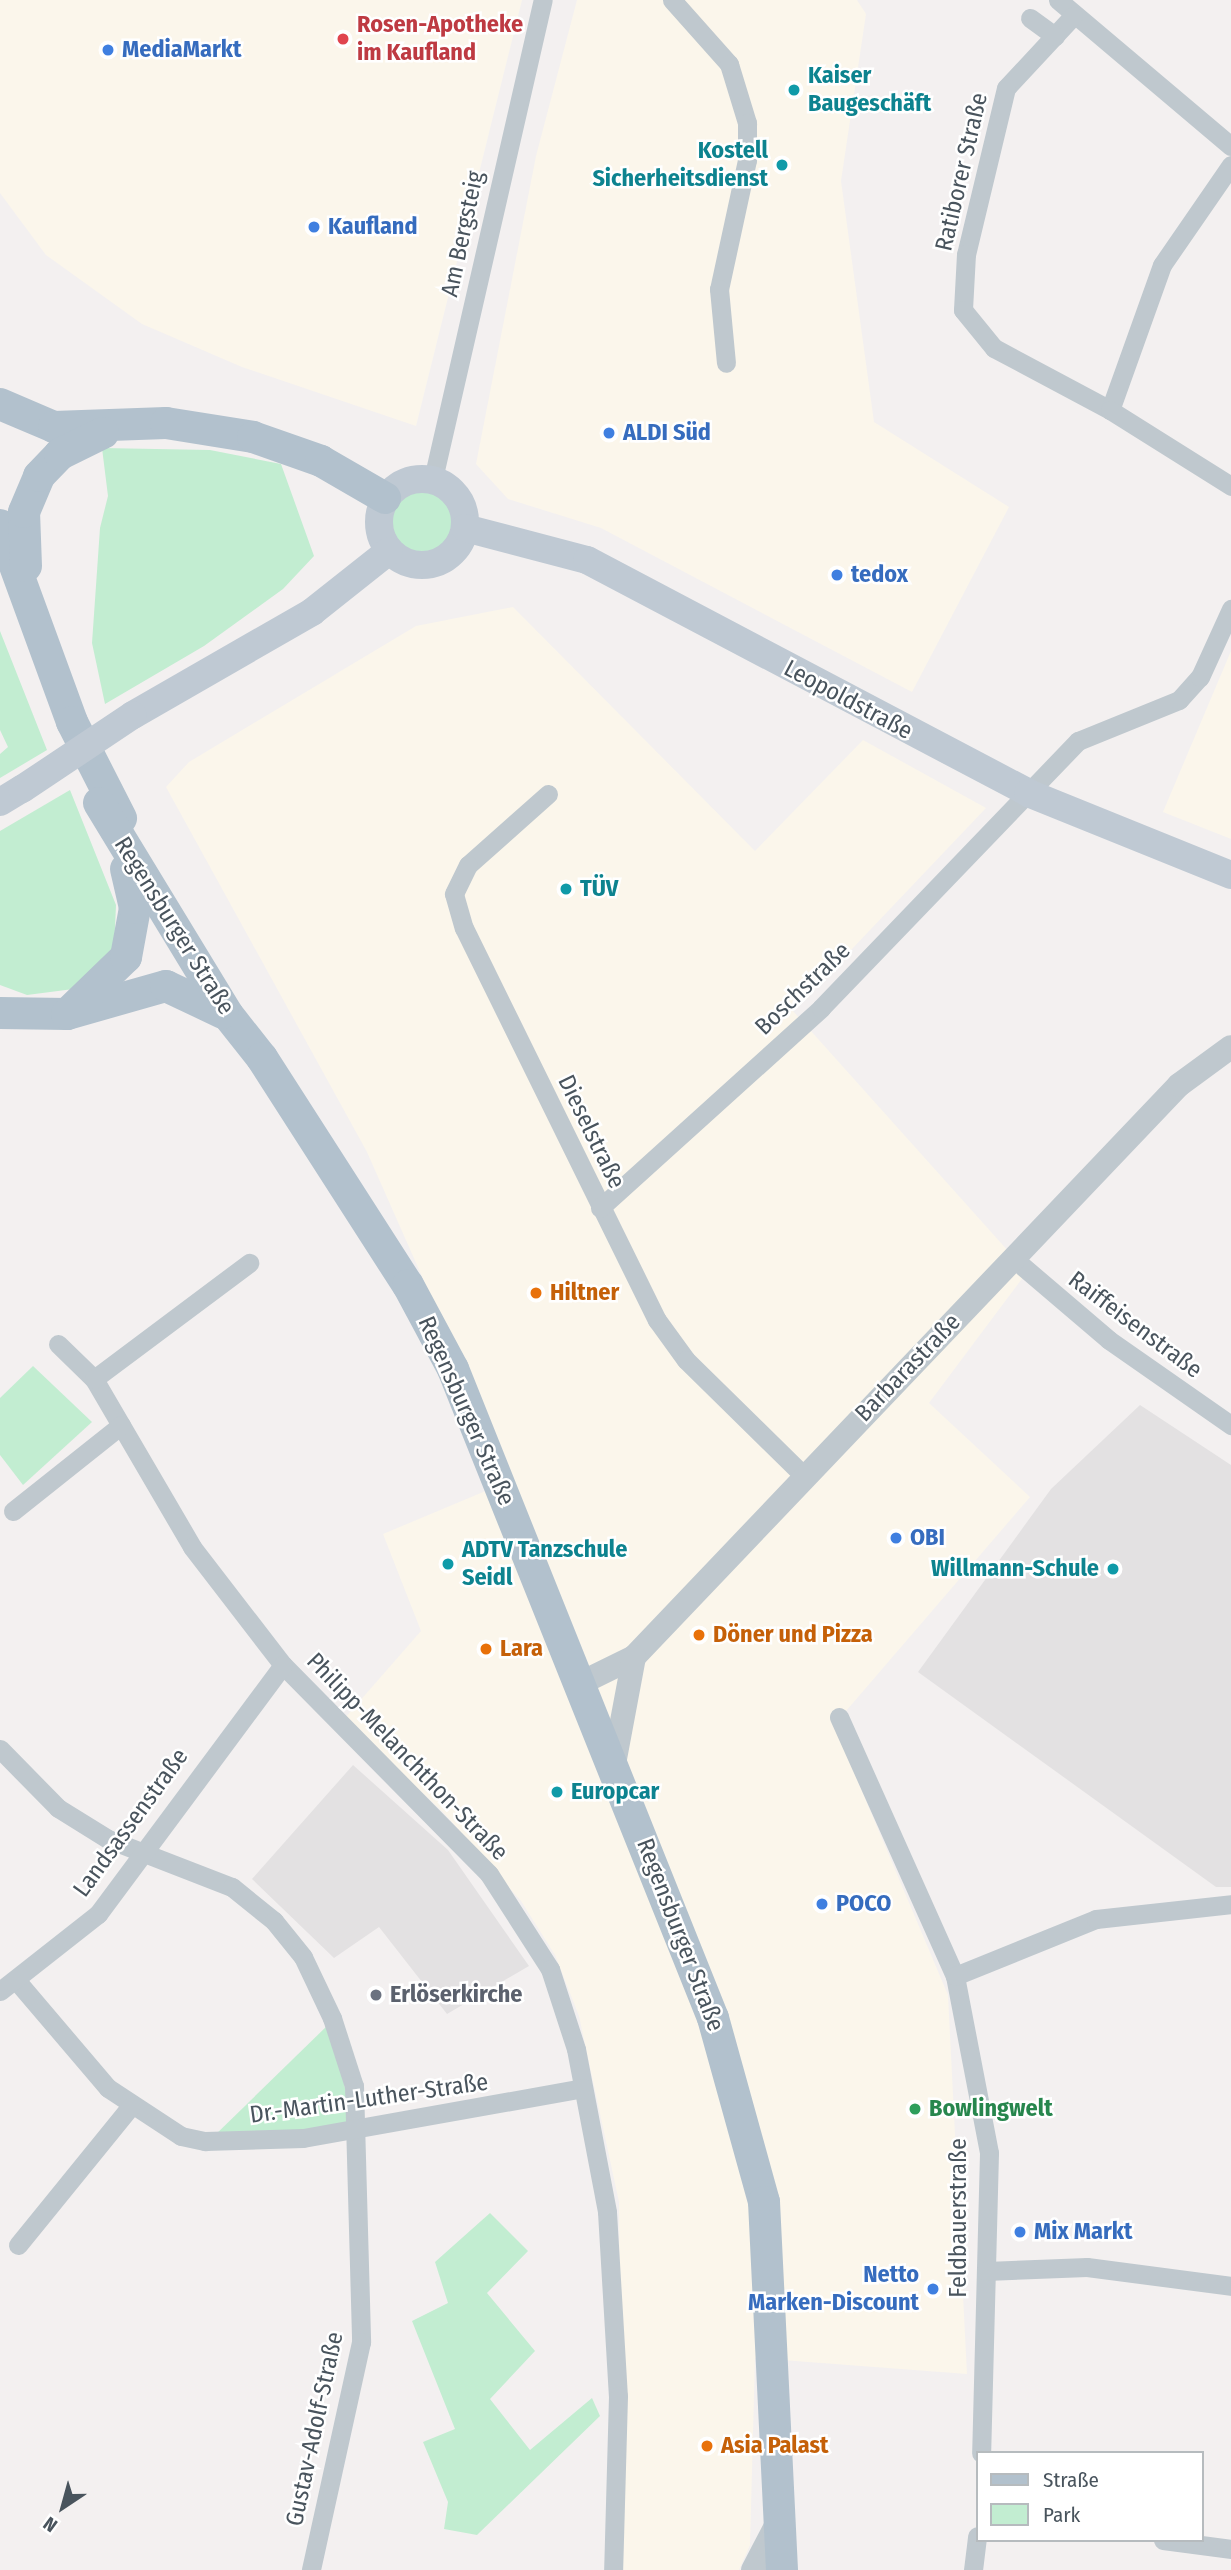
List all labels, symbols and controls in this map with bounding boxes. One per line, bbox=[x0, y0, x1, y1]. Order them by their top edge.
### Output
place label: Rosen-Apotheke im Kaufland bbox=[357, 11, 523, 67]
marker: Rosen-Apotheke im Kaufland bbox=[335, 31, 351, 47]
place label: MediaMarkt bbox=[122, 36, 241, 64]
marker: MediaMarkt bbox=[100, 42, 116, 58]
place label: Kaiser Baugeschäft bbox=[808, 62, 931, 118]
marker: Kaiser Baugeschäft bbox=[786, 82, 802, 98]
street label: Ratiborer Straße bbox=[930, 90, 994, 254]
place label: Kostell Sicherheitsdienst bbox=[592, 137, 768, 193]
marker: Kostell Sicherheitsdienst bbox=[774, 157, 790, 173]
street label: Am Bergsteig bbox=[436, 169, 490, 299]
place label: Kaufland bbox=[328, 213, 417, 241]
marker: Kaufland bbox=[306, 219, 322, 235]
place label: ALDI Süd bbox=[623, 419, 711, 447]
marker: ALDI Süd bbox=[601, 425, 617, 441]
place label: tedox bbox=[851, 561, 908, 589]
marker: tedox bbox=[829, 567, 845, 583]
street label: Leopoldstraße bbox=[779, 654, 917, 746]
street label: Regensburger Straße bbox=[108, 832, 240, 1020]
place label: TÜV bbox=[580, 875, 618, 903]
marker: TÜV bbox=[558, 881, 574, 897]
street label: Boschstraße bbox=[749, 937, 857, 1041]
street label: Dieselstraße bbox=[551, 1071, 631, 1193]
street label: Raiffeisenstraße bbox=[1062, 1265, 1208, 1385]
place label: Hiltner bbox=[550, 1279, 619, 1307]
marker: Hiltner bbox=[528, 1285, 544, 1301]
street label: Barbarastraße bbox=[849, 1308, 967, 1428]
street label: Regensburger Straße bbox=[411, 1312, 521, 1510]
place label: OBI bbox=[910, 1524, 945, 1552]
marker: OBI bbox=[888, 1530, 904, 1546]
place label: ADTV Tanzschule Seidl bbox=[462, 1536, 627, 1592]
place label: Willmann-Schule bbox=[931, 1555, 1099, 1583]
marker: ADTV Tanzschule Seidl bbox=[440, 1556, 456, 1572]
marker: Willmann-Schule bbox=[1105, 1561, 1121, 1577]
place label: Döner und Pizza bbox=[713, 1621, 873, 1649]
marker: Döner und Pizza bbox=[691, 1627, 707, 1643]
place label: Lara bbox=[500, 1635, 543, 1663]
marker: Lara bbox=[478, 1641, 494, 1657]
street label: Philipp-Melanchthon-Straße bbox=[300, 1647, 514, 1867]
street label: Landsassenstraße bbox=[68, 1743, 194, 1903]
place label: Europcar bbox=[571, 1778, 659, 1806]
marker: Europcar bbox=[549, 1784, 565, 1800]
street label: Regensburger Straße bbox=[630, 1835, 730, 2035]
place label: POCO bbox=[836, 1890, 891, 1918]
marker: POCO bbox=[814, 1896, 830, 1912]
place label: Erlöserkirche bbox=[390, 1981, 522, 2009]
marker: Erlöserkirche bbox=[368, 1987, 384, 2003]
street label: Dr.-Martin-Luther-Straße bbox=[248, 2068, 490, 2130]
place label: Bowlingwelt bbox=[929, 2095, 1053, 2123]
marker: Bowlingwelt bbox=[907, 2101, 923, 2117]
street label: Feldbauerstraße bbox=[945, 2138, 973, 2298]
place label: Mix Markt bbox=[1034, 2218, 1132, 2246]
marker: Mix Markt bbox=[1012, 2224, 1028, 2240]
place label: Netto Marken-Discount bbox=[748, 2261, 919, 2317]
marker: Netto Marken-Discount bbox=[925, 2281, 941, 2297]
street label: Gustav-Adolf-Straße bbox=[280, 2329, 350, 2529]
place label: Asia Palast bbox=[721, 2432, 828, 2460]
marker: Asia Palast bbox=[699, 2438, 715, 2454]
legend bbox=[976, 2451, 1203, 2542]
text: Straße bbox=[1043, 2467, 1099, 2493]
north arrow bbox=[28, 2472, 98, 2542]
text: Park bbox=[1043, 2502, 1080, 2528]
text: N bbox=[39, 2512, 62, 2537]

